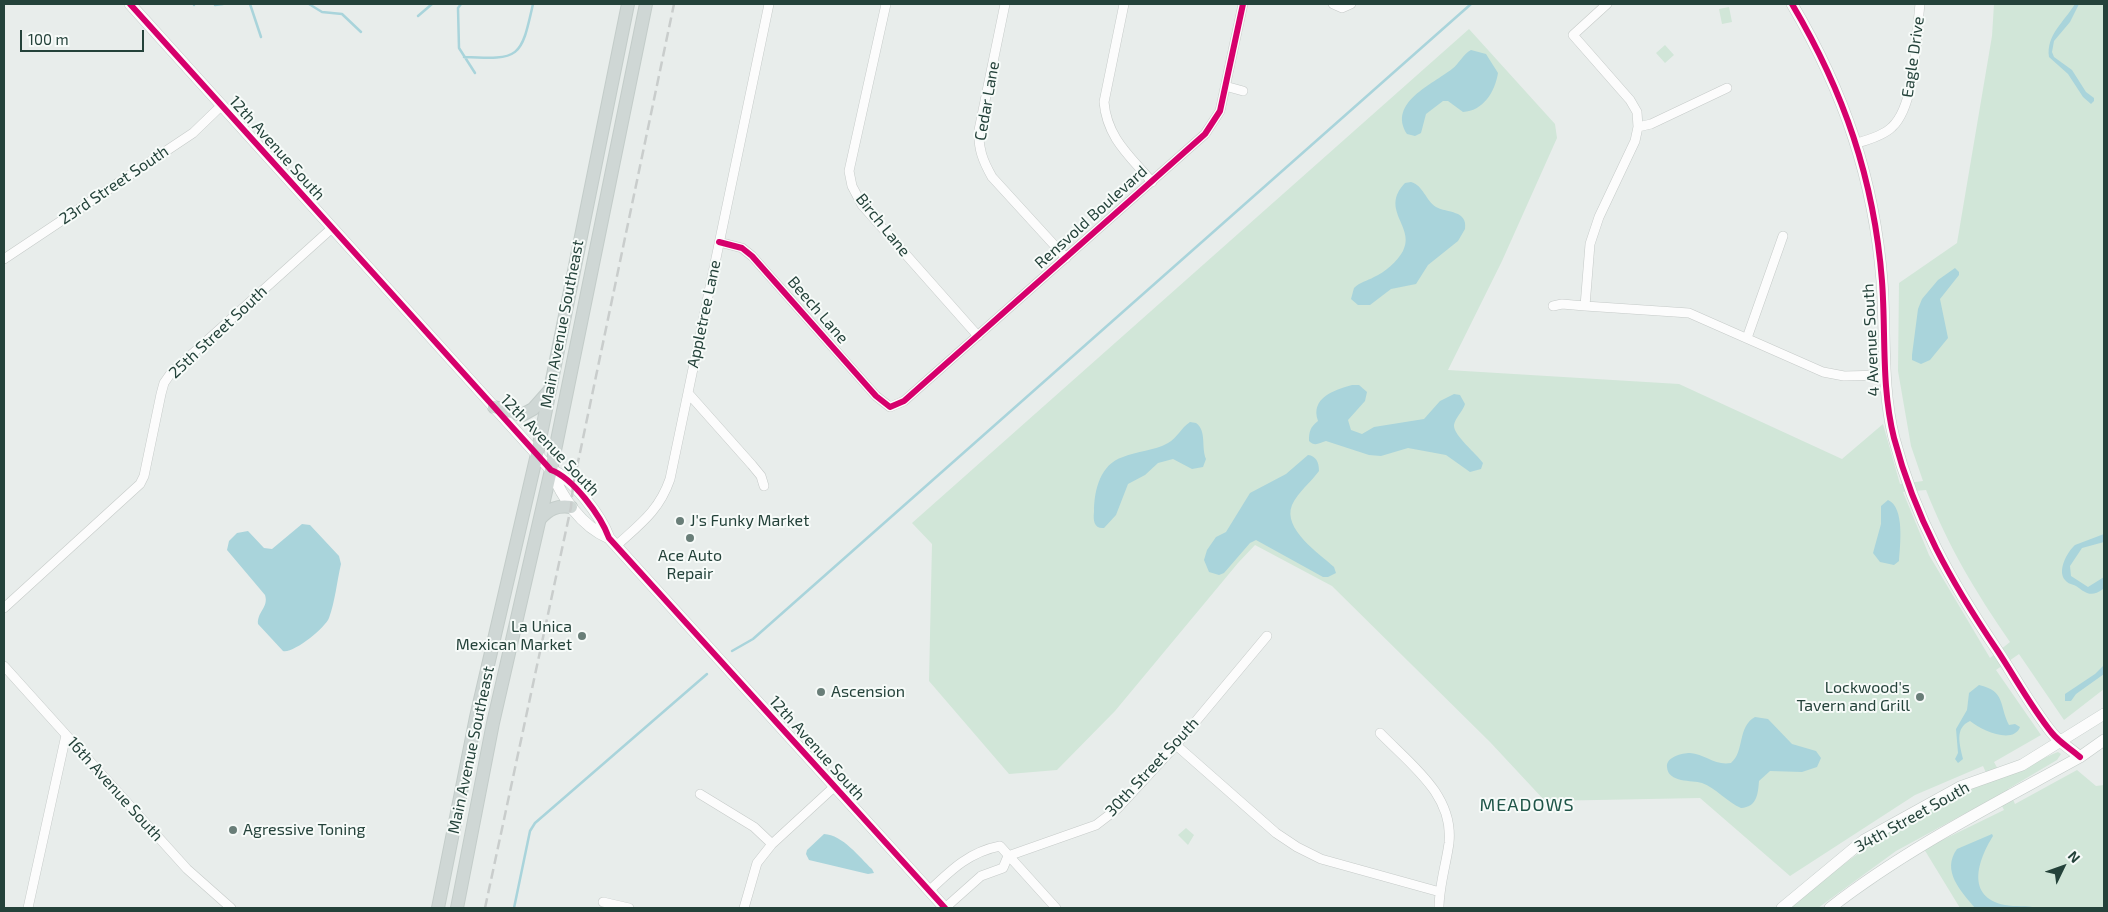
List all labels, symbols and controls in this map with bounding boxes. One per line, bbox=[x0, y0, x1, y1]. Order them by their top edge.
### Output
street label: Eagle Drive bbox=[1898, 15, 1928, 99]
scale bar bbox=[22, 20, 146, 52]
text: 100 m bbox=[28, 30, 69, 48]
street label: Cedar Lane bbox=[971, 60, 1003, 142]
street label: 12th Avenue South bbox=[225, 92, 329, 204]
street label: 23rd Street South bbox=[56, 141, 172, 229]
street label: Rensvold Boulevard bbox=[1031, 161, 1151, 273]
street label: Birch Lane bbox=[852, 190, 914, 260]
street label: Main Avenue Southeast bbox=[536, 238, 588, 410]
street label: Appletree Lane bbox=[683, 258, 725, 370]
street label: Beech Lane bbox=[784, 272, 852, 348]
street label: 25th Street South bbox=[165, 282, 271, 382]
street label: 4 Avenue South bbox=[1858, 283, 1884, 397]
street label: 12th Avenue South bbox=[497, 390, 603, 500]
place label: J's Funky Market bbox=[690, 511, 809, 531]
marker: J's Funky Market bbox=[674, 515, 686, 527]
marker: Ace Auto Repair bbox=[684, 532, 696, 544]
place label: Ace Auto Repair bbox=[658, 546, 722, 584]
place label: La Unica Mexican Market bbox=[456, 617, 572, 655]
marker: La Unica Mexican Market bbox=[576, 630, 588, 642]
street label: Main Avenue Southeast bbox=[444, 664, 498, 836]
place label: Lockwood's Tavern and Grill bbox=[1796, 678, 1910, 716]
place label: Ascension bbox=[831, 682, 905, 702]
marker: Ascension bbox=[815, 686, 827, 698]
marker: Lockwood's Tavern and Grill bbox=[1914, 691, 1926, 703]
street label: 12th Avenue South bbox=[765, 692, 869, 804]
street label: 30th Street South bbox=[1101, 714, 1203, 820]
street label: 16th Avenue South bbox=[63, 733, 167, 845]
street label: 34th Street South bbox=[1851, 778, 1973, 856]
district label: MEADOWS bbox=[1479, 794, 1575, 816]
place label: Agressive Toning bbox=[243, 820, 366, 840]
marker: Agressive Toning bbox=[227, 824, 239, 836]
north arrow bbox=[2038, 842, 2088, 892]
text: N bbox=[2065, 847, 2084, 866]

